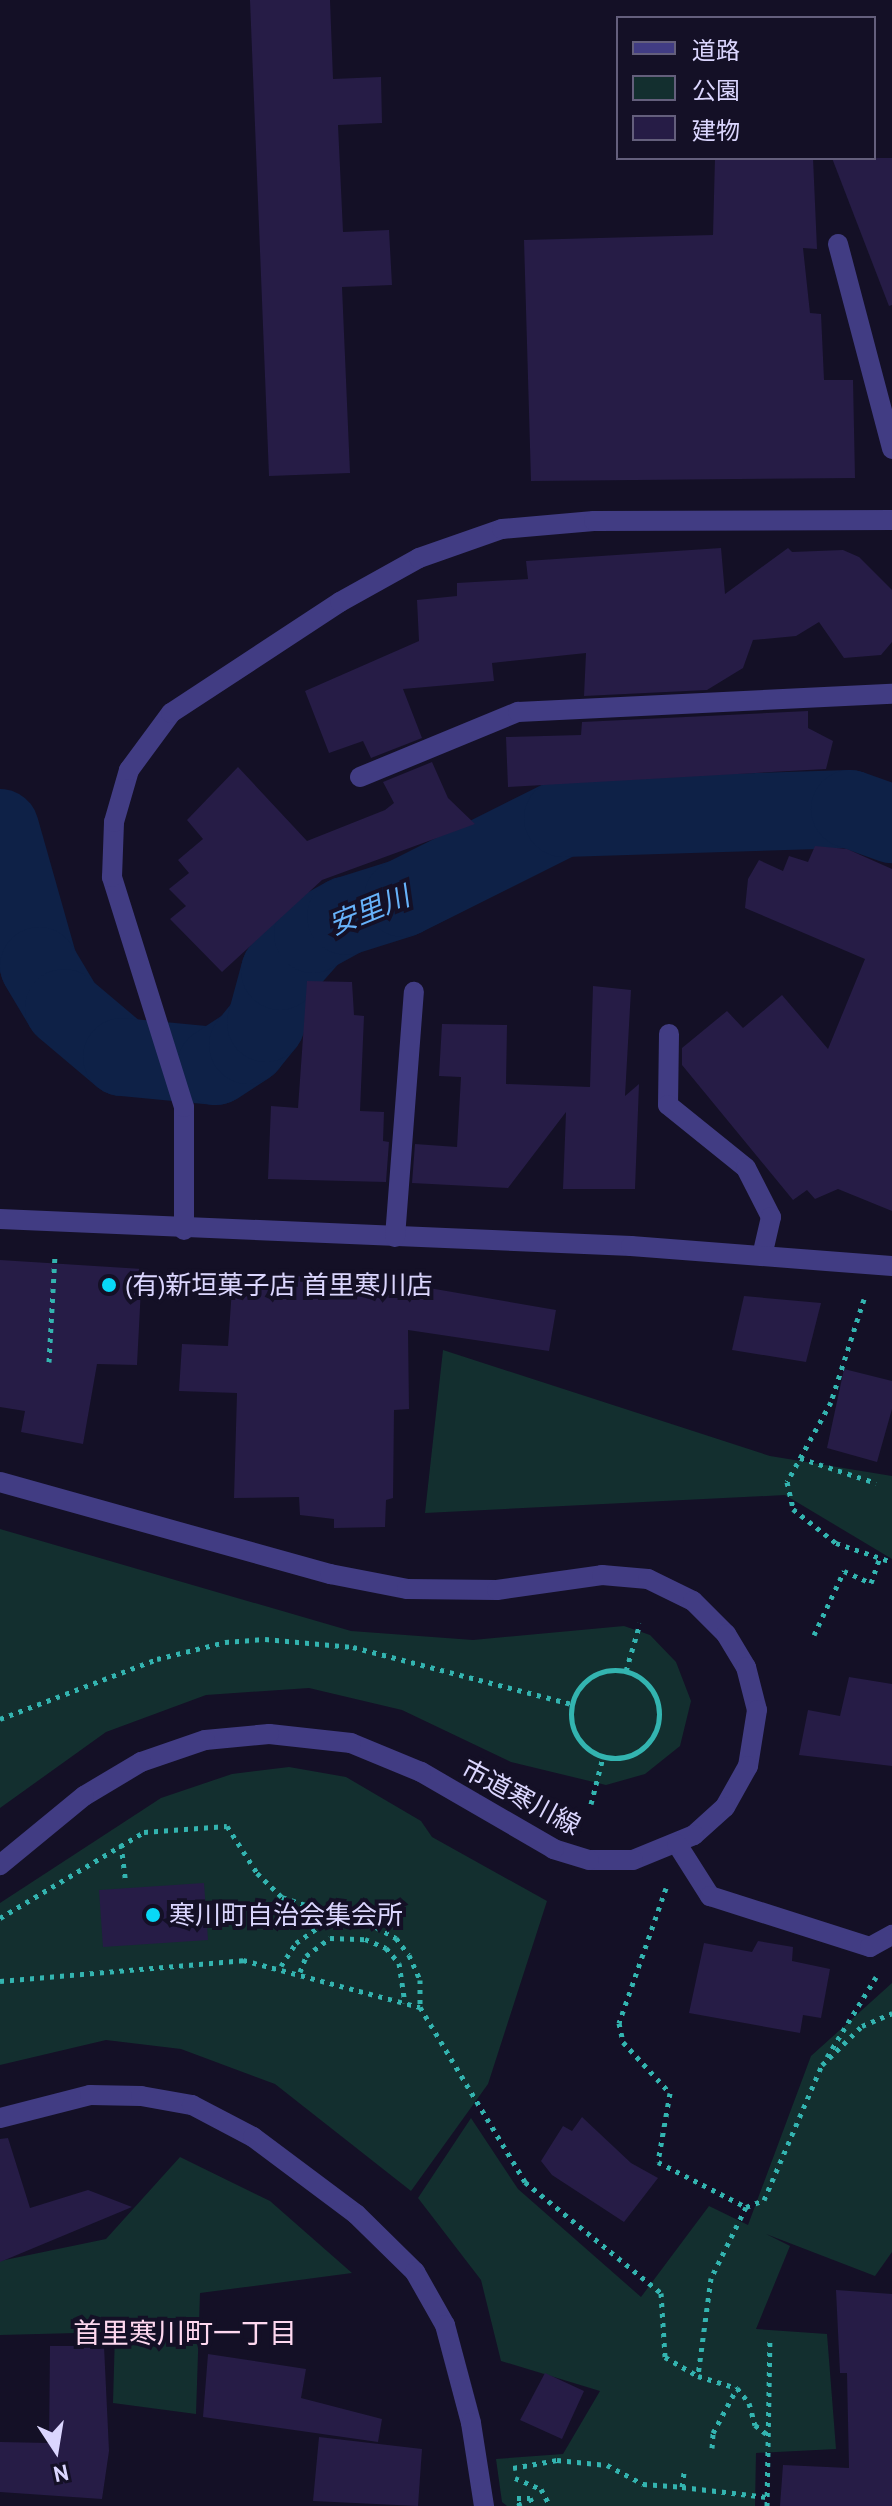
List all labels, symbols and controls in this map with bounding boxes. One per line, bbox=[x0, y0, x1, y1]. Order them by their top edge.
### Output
legend bbox=[616, 16, 876, 160]
text: 道路 bbox=[692, 35, 740, 66]
text: 公園 bbox=[692, 75, 740, 106]
text: 建物 bbox=[692, 115, 740, 146]
water label: 安里川 bbox=[324, 879, 414, 941]
place label: (有)新垣菓子店 首里寒川店 bbox=[125, 1269, 433, 1301]
marker: (有)新垣菓子店 首里寒川店 bbox=[100, 1276, 118, 1294]
street label: 市道寒川線 bbox=[456, 1753, 586, 1841]
place label: 寒川町自治会集会所 bbox=[169, 1899, 403, 1931]
marker: 寒川町自治会集会所 bbox=[144, 1906, 162, 1924]
district label: 首里寒川町一丁目 bbox=[73, 2316, 297, 2350]
north arrow bbox=[16, 2410, 96, 2490]
text: N bbox=[51, 2458, 71, 2489]

